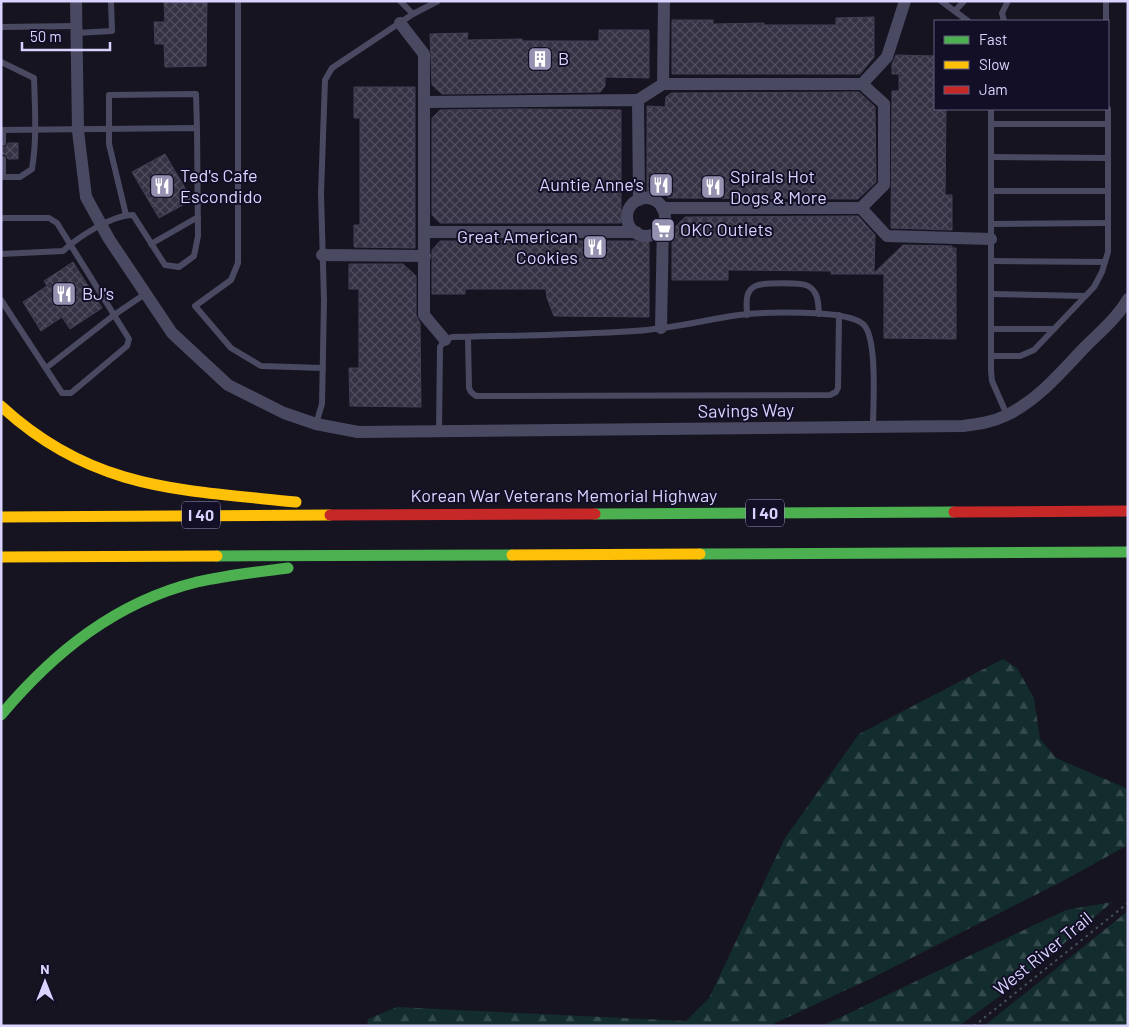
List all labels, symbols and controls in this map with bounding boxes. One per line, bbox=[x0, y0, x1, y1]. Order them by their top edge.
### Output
scale bar bbox=[22, 20, 110, 52]
legend bbox=[934, 20, 1109, 110]
text: 50 m bbox=[30, 27, 62, 45]
text: Fast bbox=[979, 30, 1007, 48]
building icon: B bbox=[527, 46, 553, 72]
place label: B bbox=[558, 47, 569, 69]
text: Slow bbox=[979, 55, 1010, 73]
text: Jam bbox=[979, 80, 1008, 98]
place label: Ted's Cafe Escondido bbox=[180, 164, 262, 207]
place label: Spirals Hot Dogs & More bbox=[730, 165, 827, 208]
restaurant icon: Auntie Anne's bbox=[648, 172, 674, 198]
restaurant icon: Ted's Cafe Escondido bbox=[149, 173, 175, 199]
place label: Auntie Anne's bbox=[539, 173, 644, 195]
restaurant icon: Spirals Hot Dogs & More bbox=[700, 174, 726, 200]
supermarket icon: OKC Outlets bbox=[650, 217, 676, 243]
place label: OKC Outlets bbox=[680, 218, 773, 240]
place label: Great American Cookies bbox=[457, 225, 578, 268]
restaurant icon: Great American Cookies bbox=[582, 234, 608, 260]
restaurant icon: BJ's bbox=[51, 281, 77, 307]
place label: BJ's bbox=[82, 282, 114, 304]
street label: Savings Way bbox=[698, 398, 794, 422]
street label: Korean War Veterans Memorial Highway bbox=[411, 484, 717, 506]
road number: I 40 bbox=[746, 499, 784, 526]
road number: I 40 bbox=[182, 502, 220, 528]
street label: West River Trail bbox=[989, 907, 1096, 1000]
north arrow bbox=[20, 957, 70, 1007]
text: N bbox=[40, 960, 50, 977]

